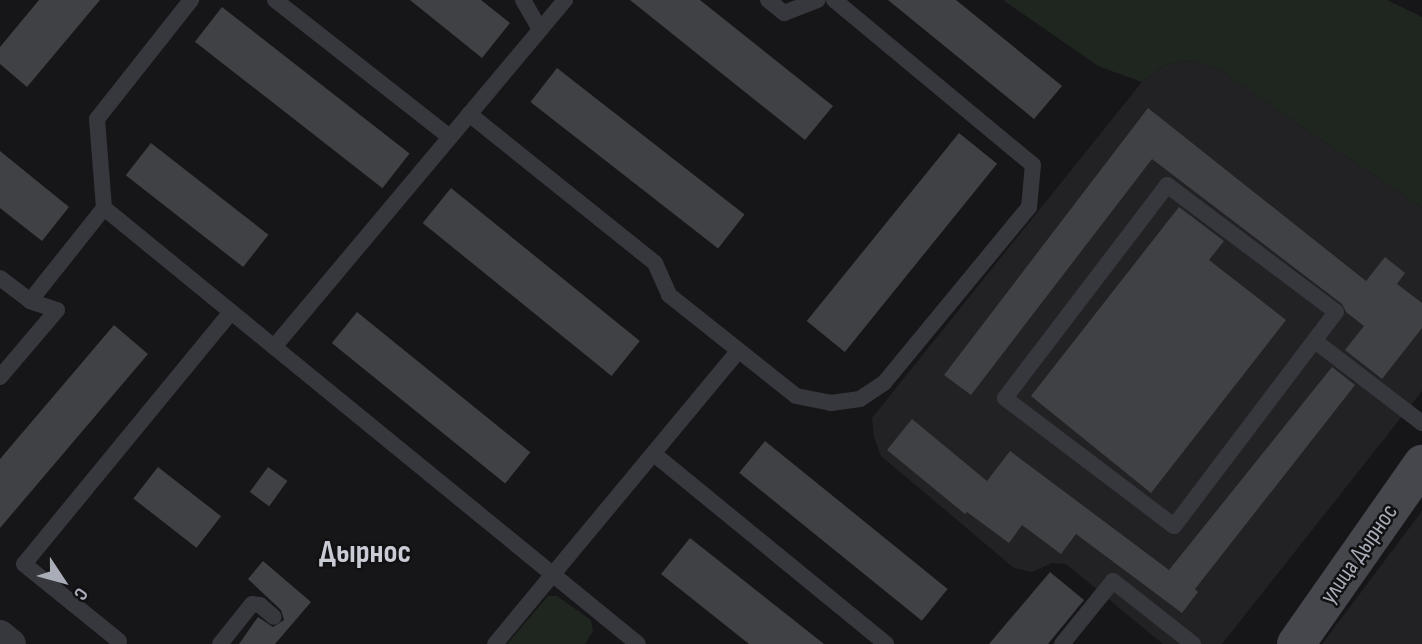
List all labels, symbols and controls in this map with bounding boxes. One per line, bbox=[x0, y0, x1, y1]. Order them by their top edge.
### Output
street label: улица Дырнос bbox=[1314, 499, 1404, 609]
district label: Дырнос bbox=[319, 534, 411, 572]
north arrow bbox=[28, 546, 98, 616]
text: С bbox=[68, 583, 93, 604]

